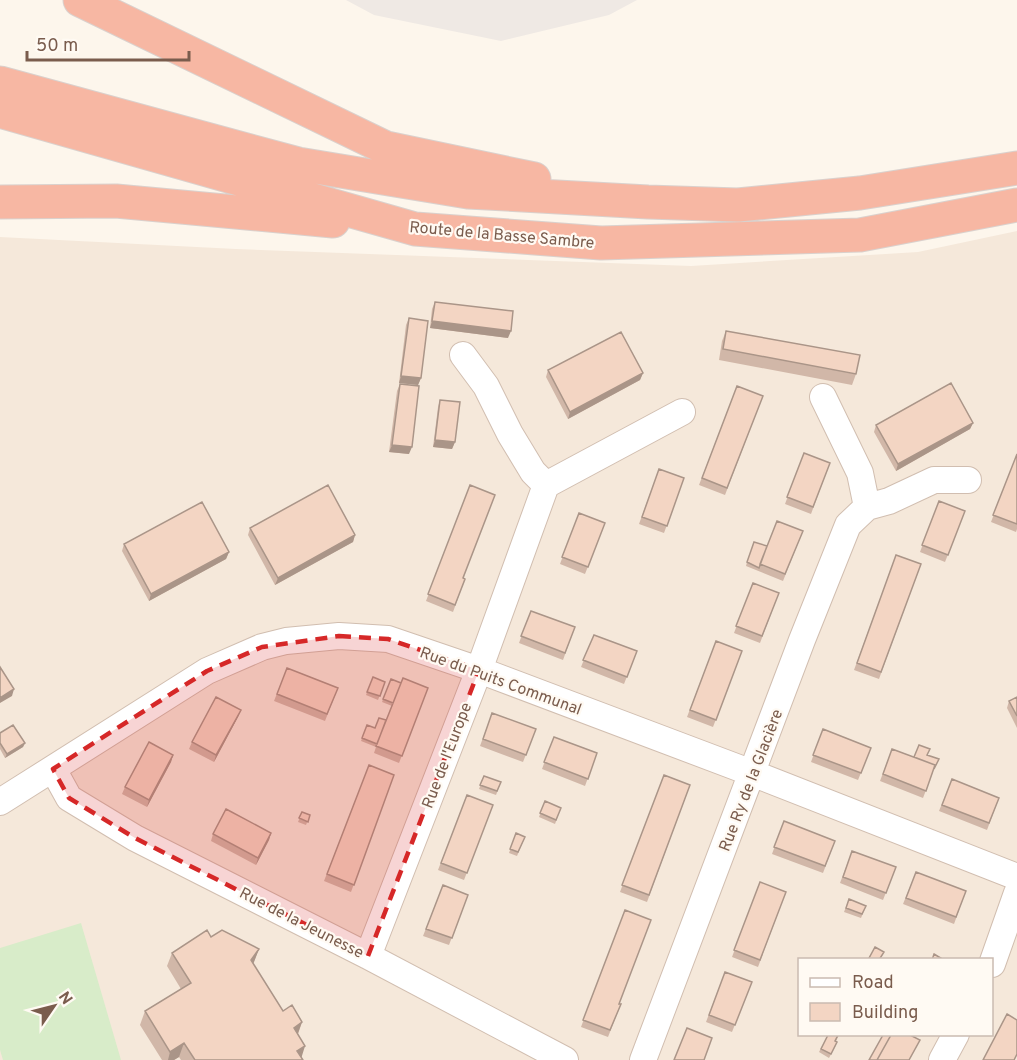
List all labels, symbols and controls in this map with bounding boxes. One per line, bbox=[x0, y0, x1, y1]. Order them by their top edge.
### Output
scale bar bbox=[27, 24, 189, 62]
text: 50 m bbox=[36, 35, 78, 58]
street label: Route de la Basse Sambre bbox=[409, 218, 595, 254]
street label: Rue du Puits Communal bbox=[417, 643, 584, 721]
street label: Rue de l'Europe bbox=[418, 700, 477, 812]
street label: Rue Ry de la Glacière bbox=[715, 707, 788, 855]
street label: Rue de la Jeunesse bbox=[235, 884, 367, 964]
legend bbox=[798, 958, 993, 1036]
text: Road bbox=[852, 972, 894, 995]
north arrow bbox=[24, 976, 84, 1036]
text: N bbox=[53, 988, 76, 1009]
text: Building bbox=[852, 1002, 918, 1025]

